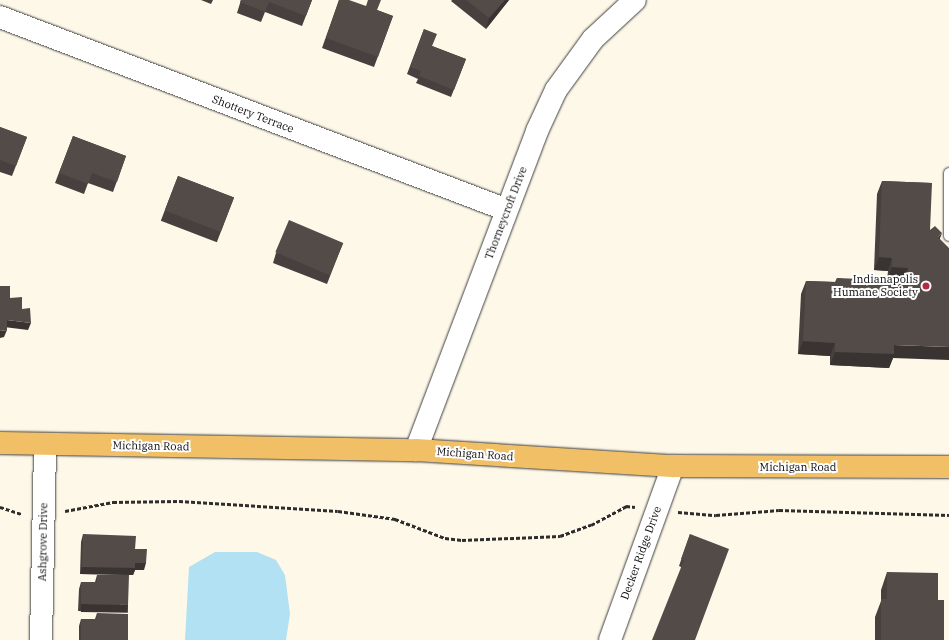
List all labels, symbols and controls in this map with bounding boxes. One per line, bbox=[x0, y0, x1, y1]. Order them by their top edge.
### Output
street label: Shottery Terrace bbox=[210, 92, 296, 136]
street label: Thorneycroft Drive bbox=[482, 165, 530, 261]
place label: Indianapolis Humane Society bbox=[833, 273, 918, 299]
marker: Indianapolis Humane Society bbox=[921, 281, 931, 291]
street label: Michigan Road bbox=[112, 439, 190, 453]
street label: Michigan Road bbox=[436, 445, 514, 463]
street label: Michigan Road bbox=[760, 460, 836, 474]
street label: Ashgrove Drive bbox=[36, 503, 50, 581]
street label: Decker Ridge Drive bbox=[618, 504, 664, 602]

